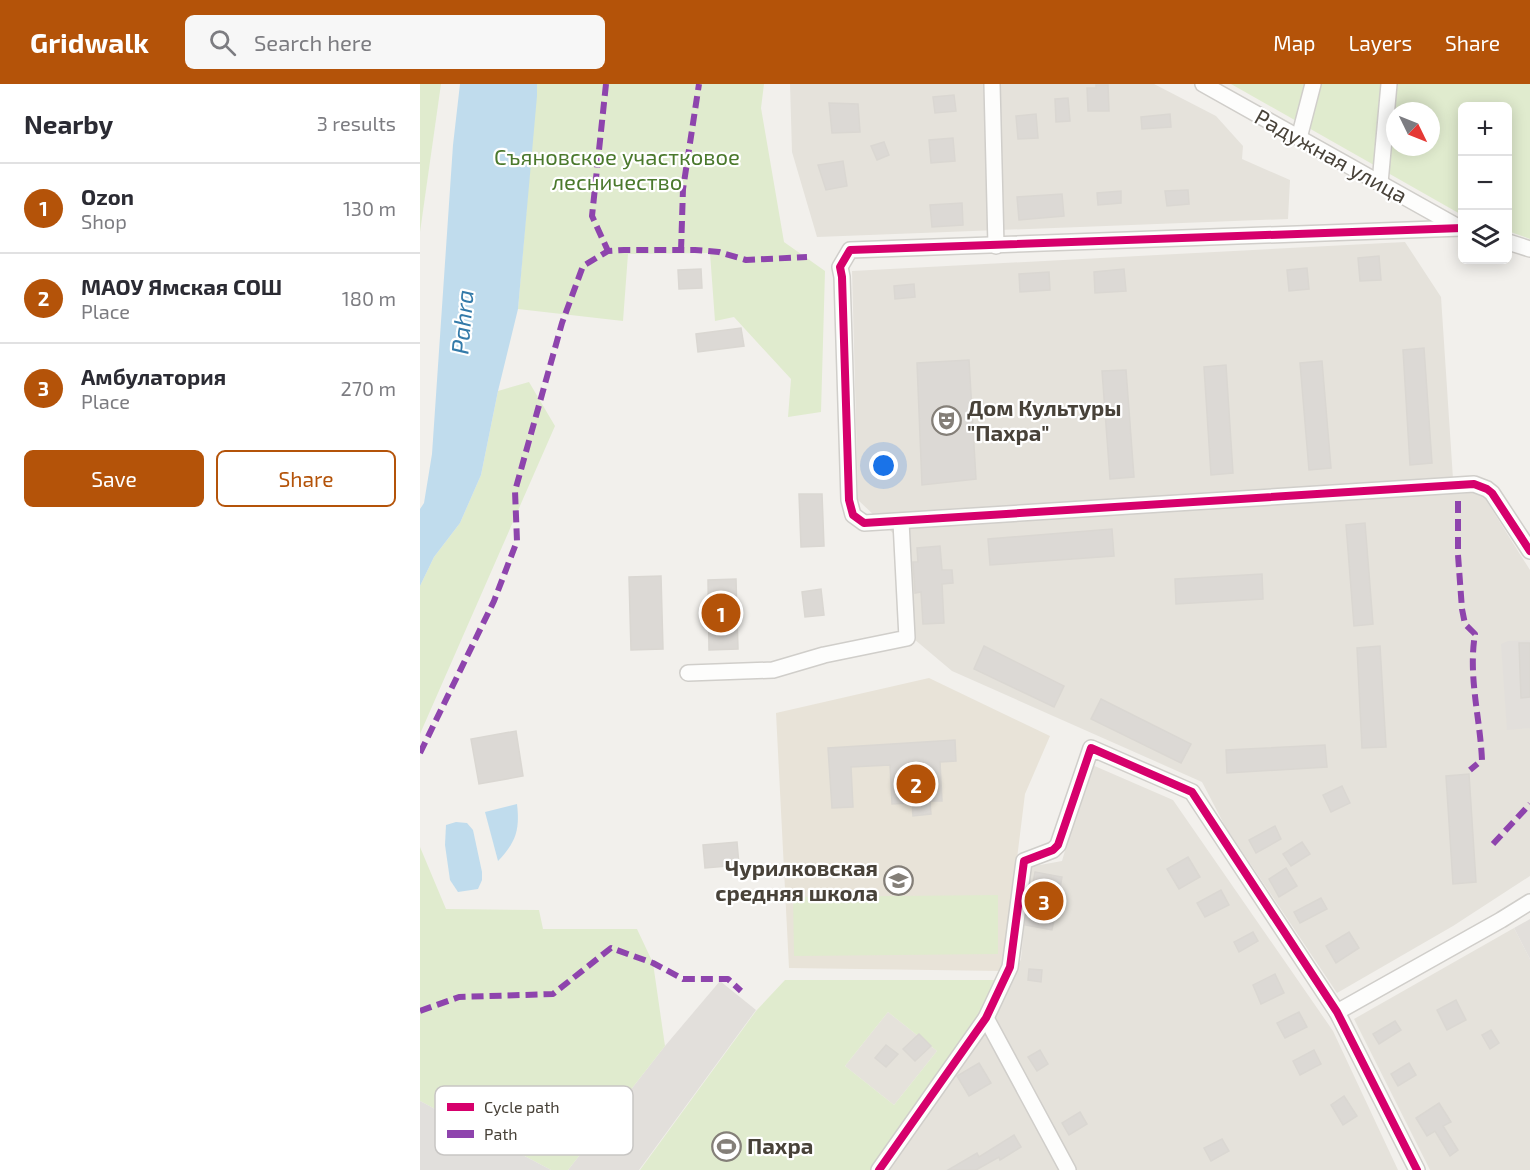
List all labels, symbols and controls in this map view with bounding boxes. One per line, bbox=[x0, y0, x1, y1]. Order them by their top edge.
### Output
search box bbox=[185, 15, 605, 69]
text: Gridwalk bbox=[30, 25, 149, 59]
icon: search bbox=[206, 26, 239, 59]
text: Search here bbox=[254, 29, 372, 55]
text: Map bbox=[1273, 30, 1315, 55]
text: Layers bbox=[1348, 30, 1412, 55]
text: Share bbox=[1445, 30, 1500, 55]
north arrow bbox=[1386, 102, 1440, 156]
map controls bbox=[1458, 102, 1512, 264]
button: + bbox=[1458, 102, 1512, 156]
street label: Радужная улица bbox=[1250, 103, 1412, 209]
text: Nearby bbox=[24, 108, 113, 139]
text: 3 results bbox=[317, 111, 396, 135]
park label: Съяновское участковое лесничество bbox=[494, 143, 740, 194]
button: − bbox=[1458, 156, 1512, 210]
text: Ozon bbox=[81, 183, 134, 209]
text: 1 bbox=[39, 196, 48, 220]
text: 130 m bbox=[343, 196, 396, 220]
text: Shop bbox=[81, 209, 127, 233]
button: layers bbox=[1458, 210, 1512, 264]
text: МАОУ Ямская СОШ bbox=[81, 273, 282, 299]
text: 2 bbox=[38, 286, 49, 310]
text: 180 m bbox=[342, 286, 396, 310]
water label: Pahra bbox=[444, 288, 479, 355]
text: Place bbox=[81, 299, 130, 323]
text: Амбулатория bbox=[81, 363, 226, 389]
text: 3 bbox=[38, 376, 49, 400]
text: 270 m bbox=[340, 376, 396, 400]
text: Place bbox=[81, 389, 130, 413]
place label: Дом Культуры "Пахра" bbox=[967, 394, 1122, 445]
theatre icon: Дом Культуры "Пахра" bbox=[930, 405, 962, 437]
button: Save bbox=[24, 450, 204, 507]
button: Share bbox=[216, 450, 396, 507]
your location bbox=[869, 451, 898, 480]
pin: 1 bbox=[702, 590, 740, 636]
pin: 2 bbox=[896, 762, 936, 806]
place label: Чурилковская средняя школа bbox=[715, 854, 878, 905]
school or university icon: Чурилковская средняя школа bbox=[883, 865, 915, 897]
pin: 3 bbox=[1024, 878, 1064, 924]
legend bbox=[435, 1086, 633, 1155]
text: Cycle path bbox=[484, 1097, 560, 1116]
text: Path bbox=[484, 1124, 518, 1143]
sports icon: Пахра bbox=[710, 1130, 742, 1162]
place label: Пахра bbox=[747, 1132, 813, 1158]

